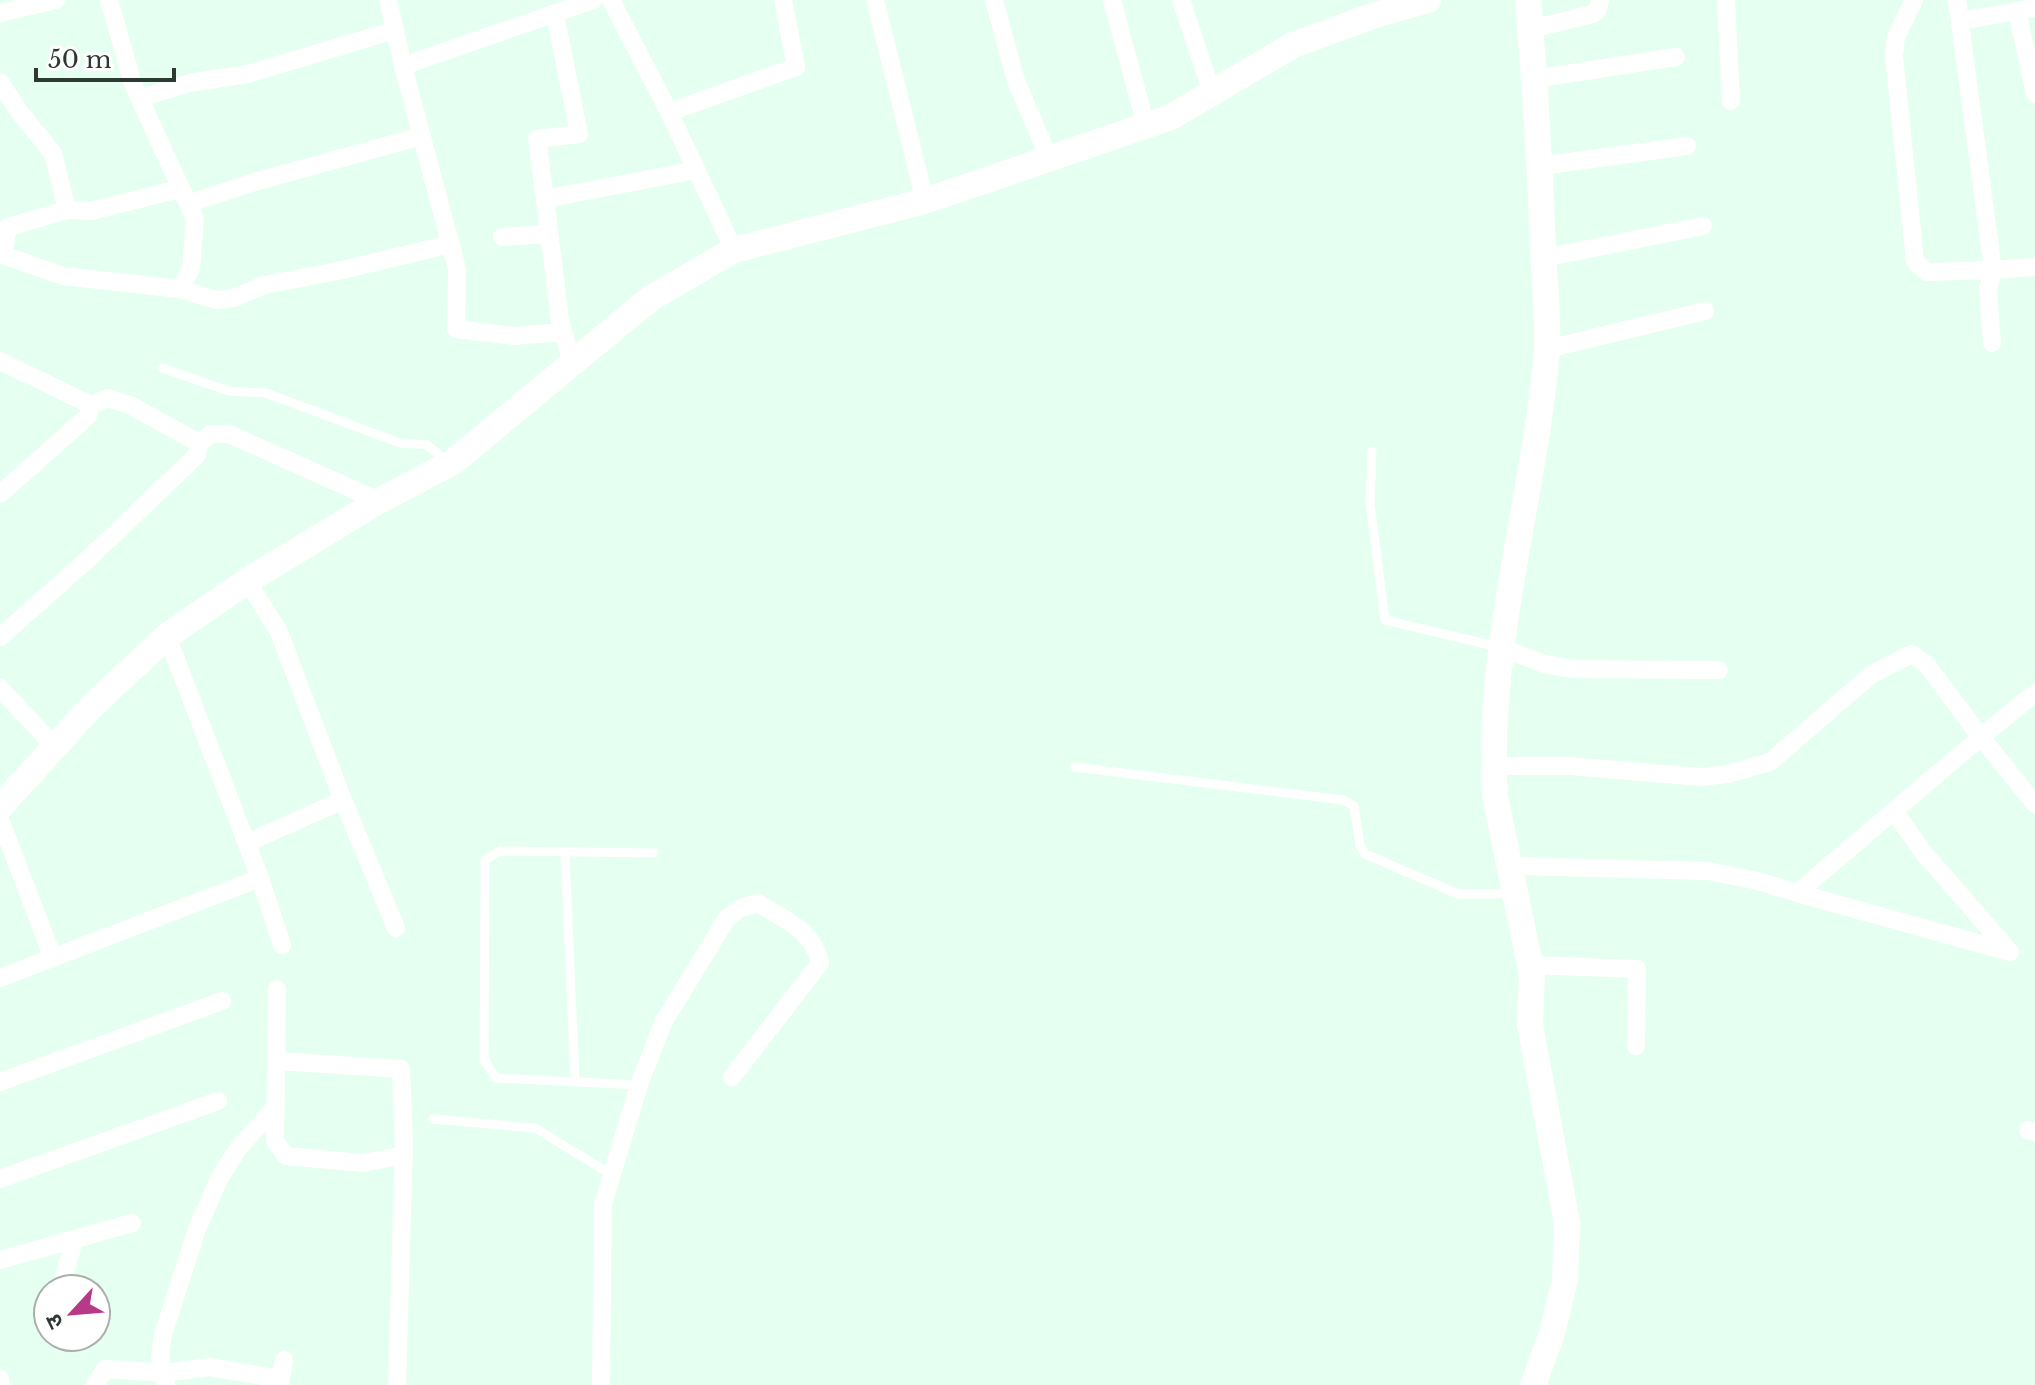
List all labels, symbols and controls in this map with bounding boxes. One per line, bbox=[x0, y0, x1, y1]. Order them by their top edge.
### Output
scale bar bbox=[36, 32, 174, 82]
text: 50 m bbox=[48, 45, 112, 74]
north arrow bbox=[32, 1273, 112, 1353]
text: उ bbox=[39, 1309, 69, 1333]

